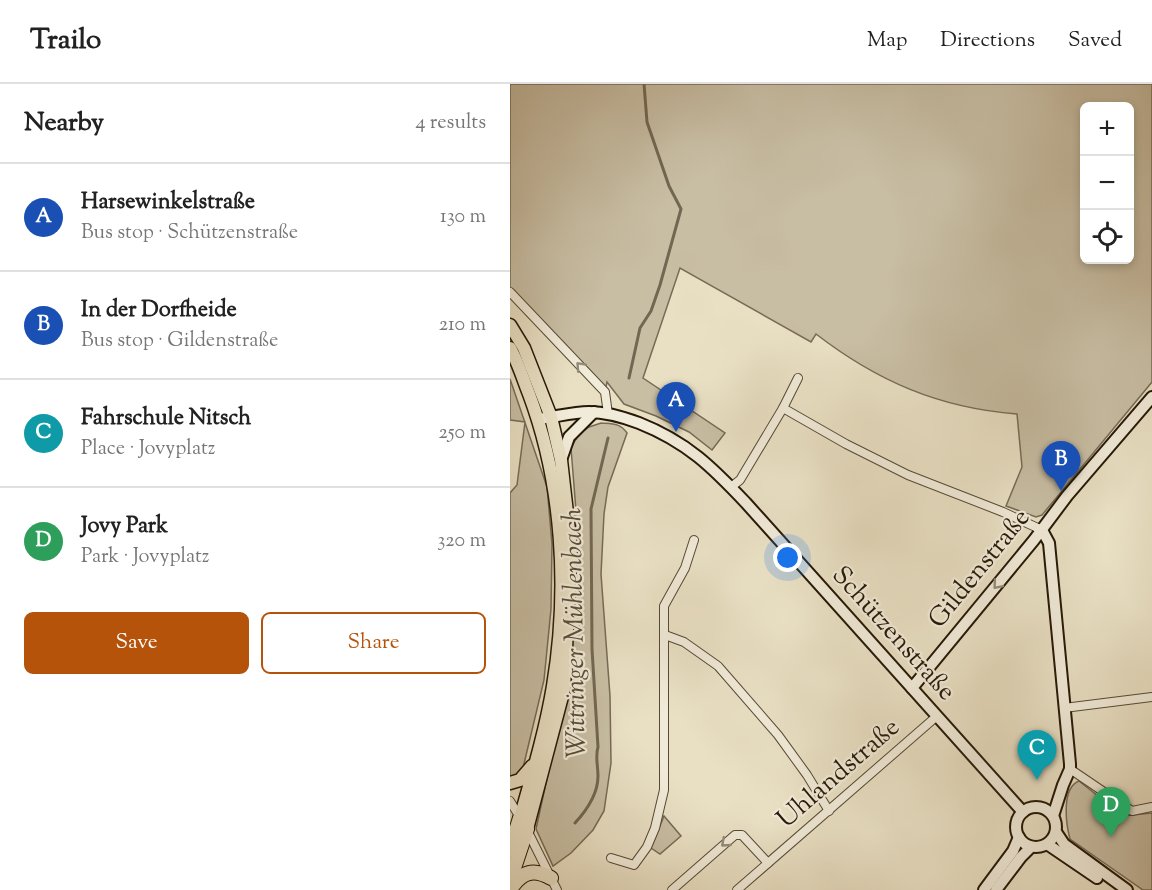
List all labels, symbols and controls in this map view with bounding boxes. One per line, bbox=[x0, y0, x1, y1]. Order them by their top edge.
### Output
text: Trailo bbox=[30, 21, 101, 61]
text: Map bbox=[867, 26, 907, 56]
text: Directions bbox=[940, 26, 1035, 56]
text: Saved bbox=[1068, 26, 1122, 56]
map controls bbox=[1080, 102, 1134, 264]
button: + bbox=[1080, 102, 1134, 156]
text: Nearby bbox=[24, 105, 104, 142]
text: 4 results bbox=[415, 109, 486, 138]
button: − bbox=[1080, 156, 1134, 210]
text: Harsewinkelstraße bbox=[81, 187, 255, 219]
text: A bbox=[35, 203, 52, 232]
text: 130 m bbox=[440, 203, 486, 232]
button: locate bbox=[1080, 210, 1134, 264]
text: Bus stop · Schützenstraße bbox=[81, 219, 298, 248]
text: In der Dorfheide bbox=[81, 295, 237, 327]
text: B bbox=[37, 311, 50, 340]
text: 210 m bbox=[439, 311, 486, 340]
text: Bus stop · Gildenstraße bbox=[81, 327, 278, 356]
one-way arrow bbox=[576, 362, 587, 373]
pin: A bbox=[656, 382, 696, 432]
text: Fahrschule Nitsch bbox=[81, 403, 251, 435]
text: C bbox=[35, 419, 52, 448]
text: 250 m bbox=[438, 419, 486, 448]
text: Place · Jovyplatz bbox=[81, 435, 215, 464]
pin: B bbox=[1042, 442, 1080, 491]
street label: Gildenstraße bbox=[920, 501, 1040, 637]
water label: Wittringer Mühlenbach bbox=[554, 508, 598, 758]
text: Jovy Park bbox=[81, 511, 168, 543]
text: D bbox=[36, 527, 51, 556]
text: 320 m bbox=[437, 527, 486, 556]
text: Park · Jovyplatz bbox=[81, 543, 209, 572]
your location bbox=[773, 543, 802, 572]
street label: Schützenstraße bbox=[822, 558, 964, 710]
one-way arrow bbox=[993, 578, 1004, 589]
button: Save bbox=[24, 612, 249, 674]
button: Share bbox=[261, 612, 486, 674]
street label: Uhlandstraße bbox=[769, 710, 909, 838]
pin: C bbox=[1018, 730, 1056, 780]
pin: D bbox=[1092, 788, 1130, 837]
one-way arrow bbox=[721, 836, 732, 847]

